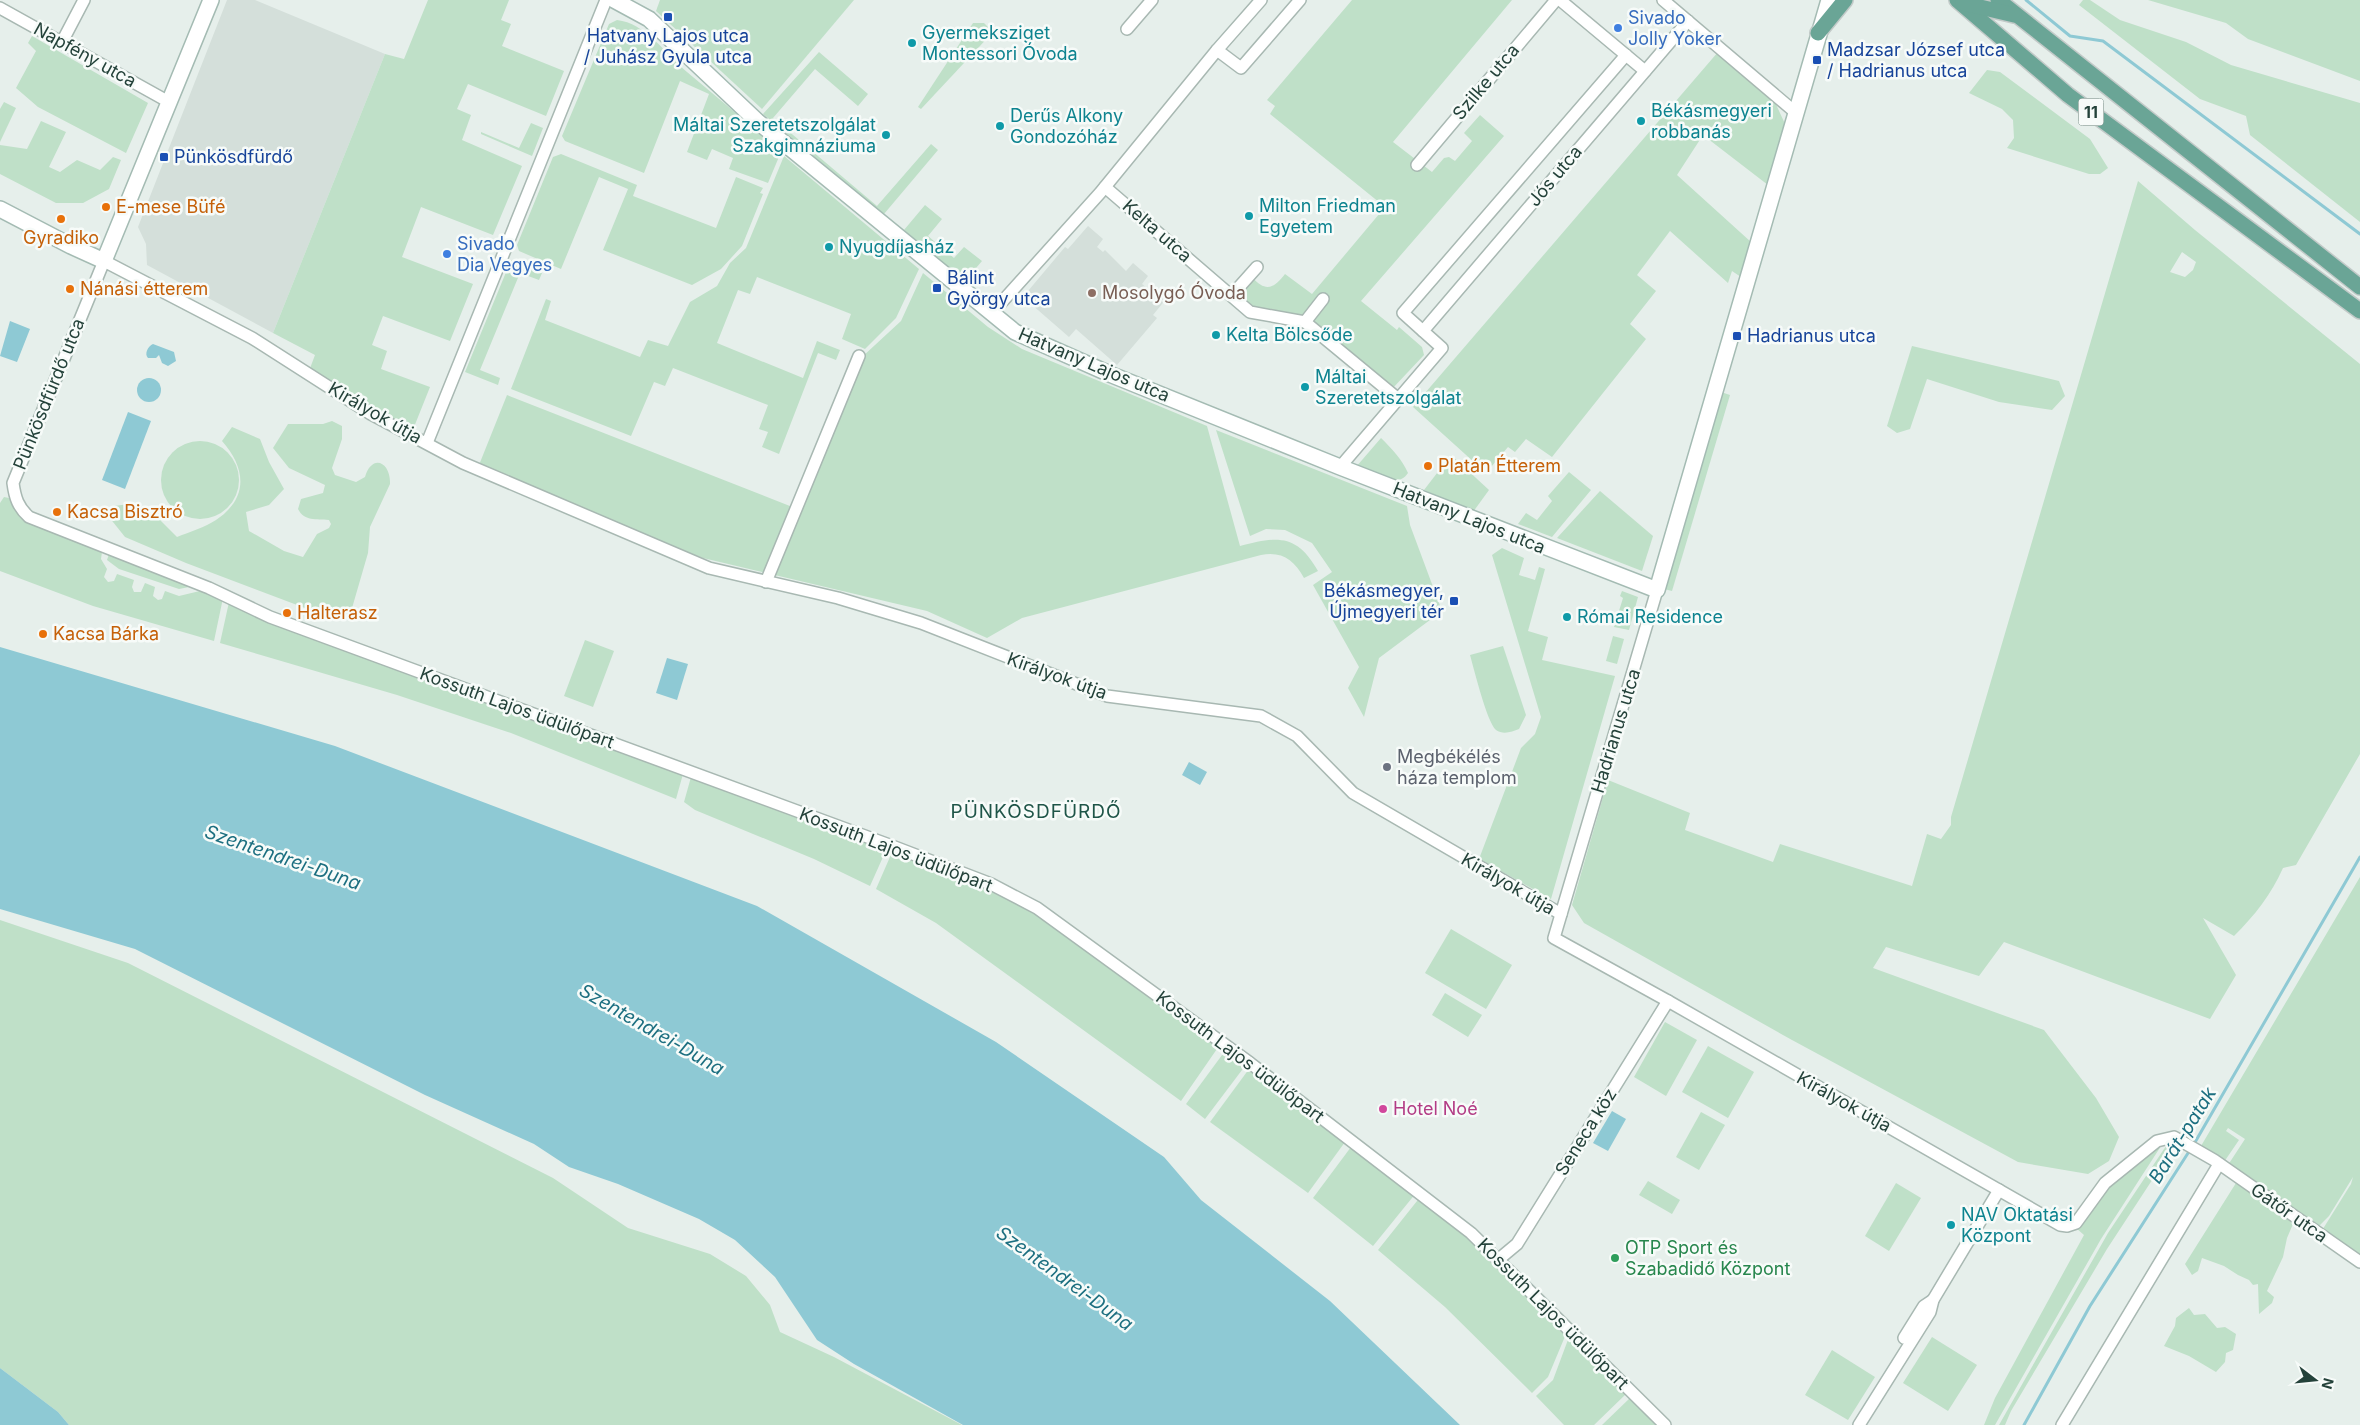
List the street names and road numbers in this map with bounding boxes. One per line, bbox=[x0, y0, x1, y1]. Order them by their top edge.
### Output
street label: Napfény utca bbox=[30, 18, 140, 91]
street label: Szilke utca bbox=[1448, 40, 1523, 124]
road number: 11 bbox=[2078, 98, 2104, 125]
street label: Jós utca bbox=[1523, 141, 1586, 210]
street label: Kelta utca bbox=[1119, 195, 1196, 266]
street label: Pünkösdfürdő utca bbox=[9, 315, 88, 472]
street label: Hatvany Lajos utca bbox=[1015, 323, 1173, 406]
street label: Királyok útja bbox=[325, 377, 426, 448]
street label: Hatvany Lajos utca bbox=[1390, 477, 1548, 558]
street label: Királyok útja bbox=[1004, 648, 1110, 703]
street label: Kossuth Lajos üdülőpart bbox=[417, 663, 617, 753]
street label: Hadrianus utca bbox=[1587, 666, 1644, 796]
street label: Kossuth Lajos üdülőpart bbox=[797, 803, 996, 896]
street label: Királyok útja bbox=[1458, 848, 1559, 919]
street label: Kossuth Lajos üdülőpart bbox=[1152, 986, 1329, 1127]
street label: Királyok útja bbox=[1793, 1067, 1895, 1136]
street label: Seneca köz bbox=[1551, 1084, 1621, 1179]
street label: Gátőr utca bbox=[2247, 1179, 2332, 1247]
street label: Kossuth Lajos üdülőpart bbox=[1473, 1234, 1633, 1394]

